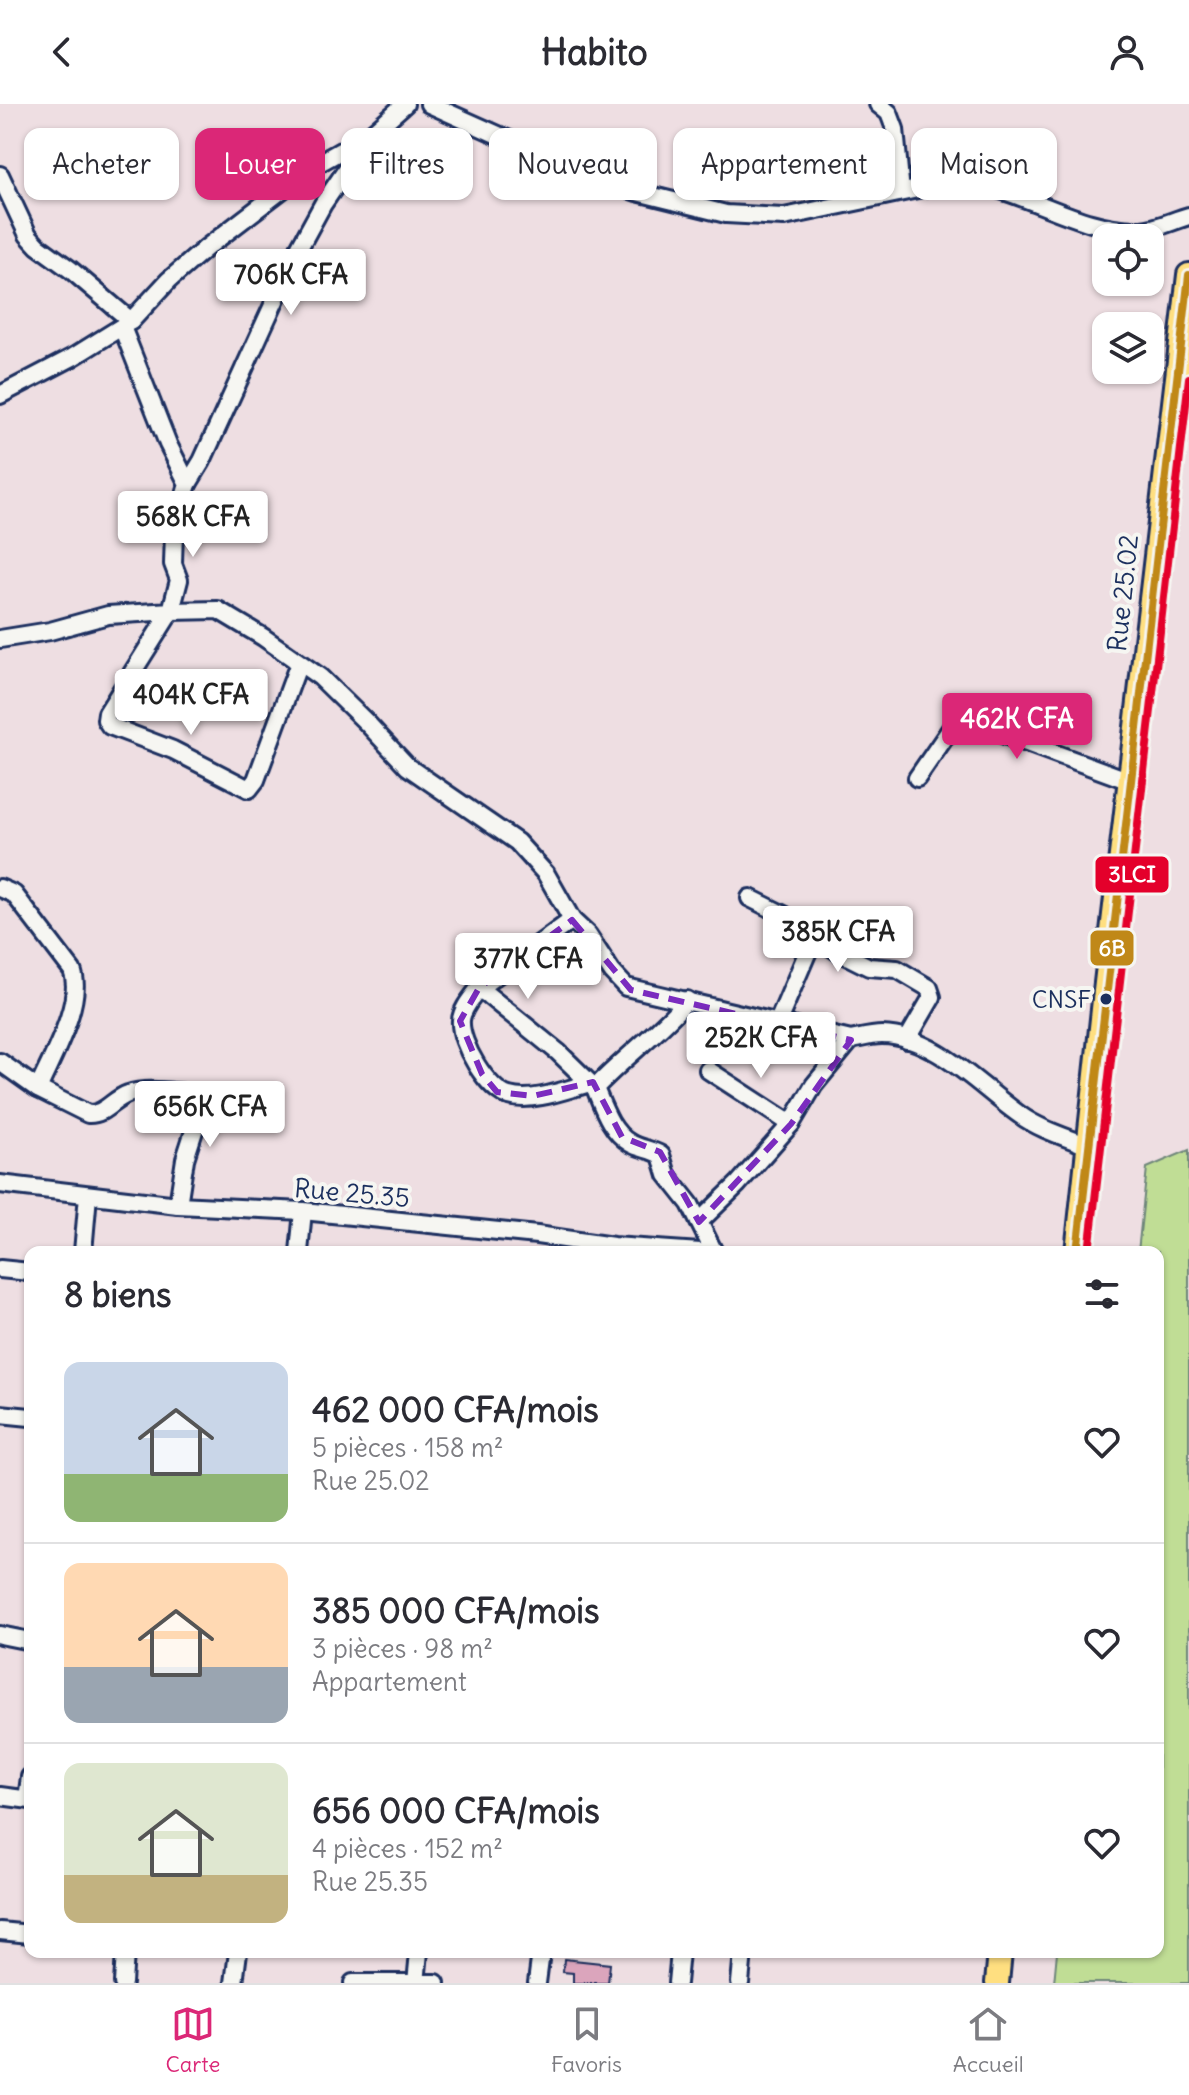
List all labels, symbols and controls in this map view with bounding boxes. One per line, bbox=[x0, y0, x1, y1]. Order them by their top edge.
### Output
icon: back bbox=[40, 30, 84, 74]
text: Habito bbox=[541, 30, 648, 75]
icon: person bbox=[1105, 30, 1149, 74]
chip: Acheter bbox=[24, 128, 179, 200]
chip: Louer bbox=[195, 128, 325, 200]
chip: Filtres bbox=[341, 128, 473, 200]
chip: Nouveau bbox=[489, 128, 657, 200]
chip: Appartement bbox=[673, 128, 895, 200]
chip: Maison bbox=[911, 128, 1057, 200]
map controls bbox=[1092, 224, 1164, 384]
button: locate bbox=[1092, 224, 1164, 296]
pin: 706K CFA bbox=[208, 249, 374, 317]
text: 706K CFA bbox=[234, 258, 348, 291]
button: layers bbox=[1092, 312, 1164, 384]
pin: 568K CFA bbox=[110, 491, 276, 559]
text: 568K CFA bbox=[136, 500, 250, 533]
street label: Rue 25.02 bbox=[1100, 533, 1145, 653]
pin: 404K CFA bbox=[108, 669, 274, 737]
text: 404K CFA bbox=[133, 678, 249, 711]
pin: 462K CFA bbox=[934, 693, 1100, 761]
text: 462K CFA bbox=[960, 702, 1074, 735]
line badge: 3LCI bbox=[1094, 855, 1170, 894]
text: 3LCI bbox=[1108, 860, 1156, 888]
pin: 385K CFA bbox=[755, 906, 921, 974]
text: 385K CFA bbox=[781, 915, 895, 948]
line badge: 6B bbox=[1089, 929, 1135, 967]
pin: 377K CFA bbox=[445, 933, 611, 1001]
text: 6B bbox=[1098, 934, 1126, 962]
text: 377K CFA bbox=[473, 942, 583, 975]
place label: CNSF bbox=[1032, 984, 1091, 1014]
marker: CNSF bbox=[1098, 991, 1114, 1007]
pin: 252K CFA bbox=[678, 1012, 844, 1080]
text: 252K CFA bbox=[705, 1021, 817, 1054]
pin: 656K CFA bbox=[127, 1081, 293, 1149]
text: 656K CFA bbox=[153, 1090, 267, 1123]
street label: Rue 25.35 bbox=[293, 1171, 411, 1214]
icon: filters bbox=[1080, 1272, 1124, 1316]
text: 8 biens bbox=[64, 1273, 172, 1316]
text: 462 000 CFA/mois bbox=[312, 1388, 599, 1431]
icon: home bbox=[128, 1394, 224, 1490]
icon: heart bbox=[1080, 1420, 1124, 1464]
text: 5 pièces · 158 m² bbox=[312, 1431, 504, 1464]
text: Rue 25.02 bbox=[312, 1464, 430, 1497]
text: 385 000 CFA/mois bbox=[312, 1589, 599, 1632]
icon: home bbox=[128, 1595, 224, 1691]
icon: heart bbox=[1080, 1621, 1124, 1665]
text: 3 pièces · 98 m² bbox=[312, 1632, 493, 1665]
text: Appartement bbox=[312, 1665, 467, 1698]
text: 656 000 CFA/mois bbox=[312, 1789, 600, 1832]
icon: home bbox=[128, 1795, 224, 1891]
icon: heart bbox=[1080, 1821, 1124, 1865]
text: 4 pièces · 152 m² bbox=[312, 1832, 503, 1865]
text: Rue 25.35 bbox=[312, 1865, 428, 1898]
tab: Carte bbox=[165, 2002, 220, 2078]
tab: Favoris bbox=[551, 2002, 622, 2078]
tab: Accueil bbox=[953, 2002, 1024, 2078]

